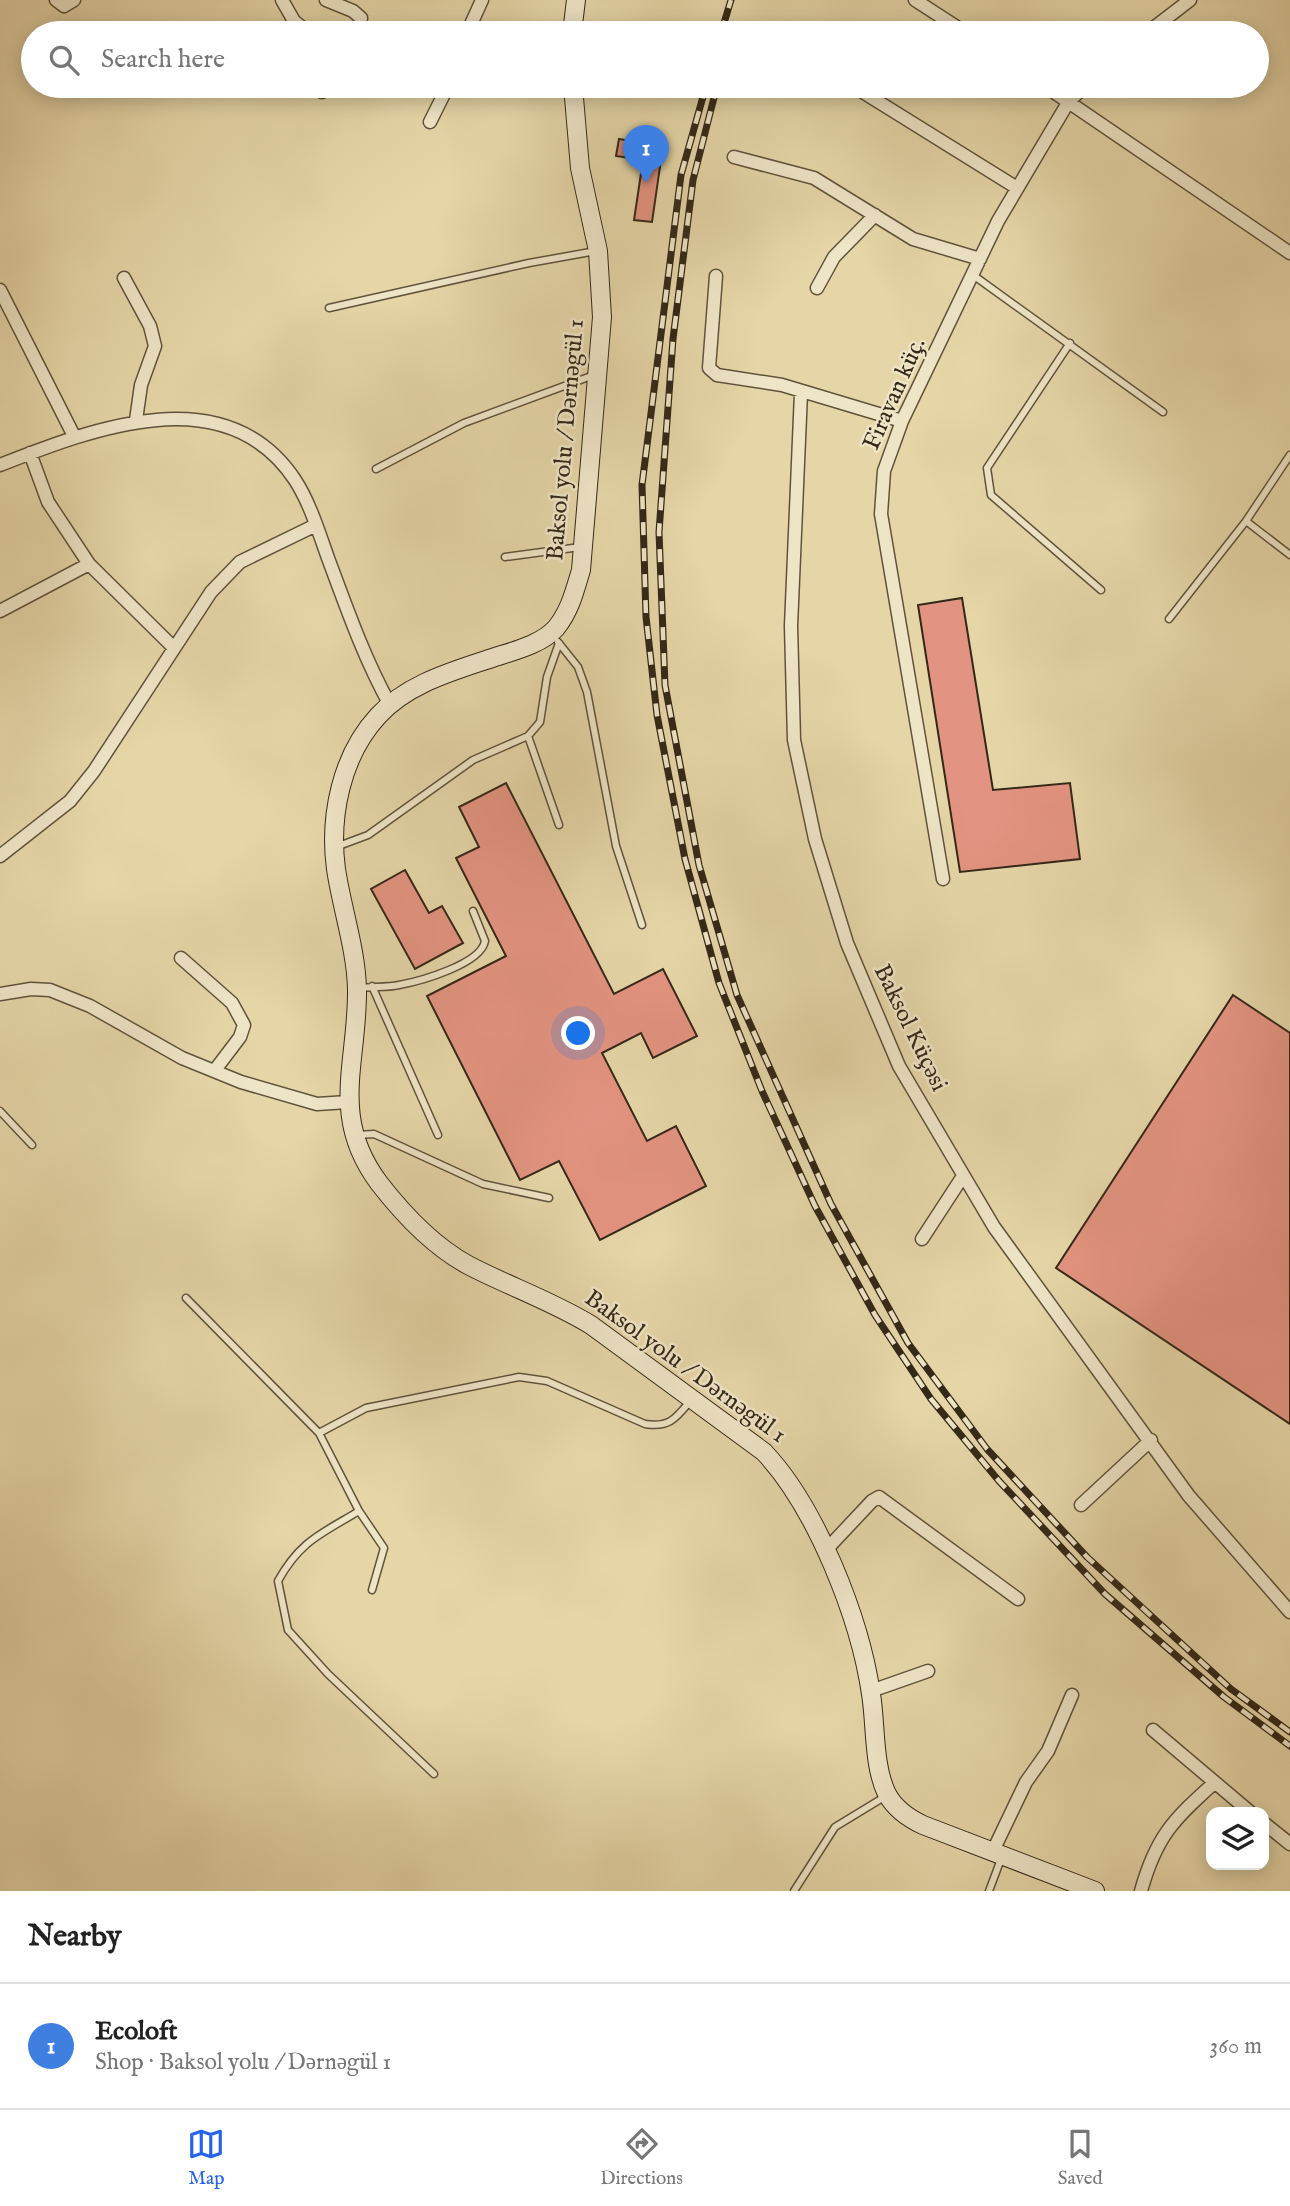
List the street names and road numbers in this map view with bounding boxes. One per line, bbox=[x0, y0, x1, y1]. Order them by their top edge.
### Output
street label: Baksol yolu / Dərnəgül 1 bbox=[540, 318, 592, 562]
street label: Firavan küç. bbox=[856, 333, 934, 455]
street label: Baksol Küçəsi bbox=[866, 959, 954, 1097]
street label: Baksol yolu / Dərnəgül 1 bbox=[578, 1283, 792, 1451]

